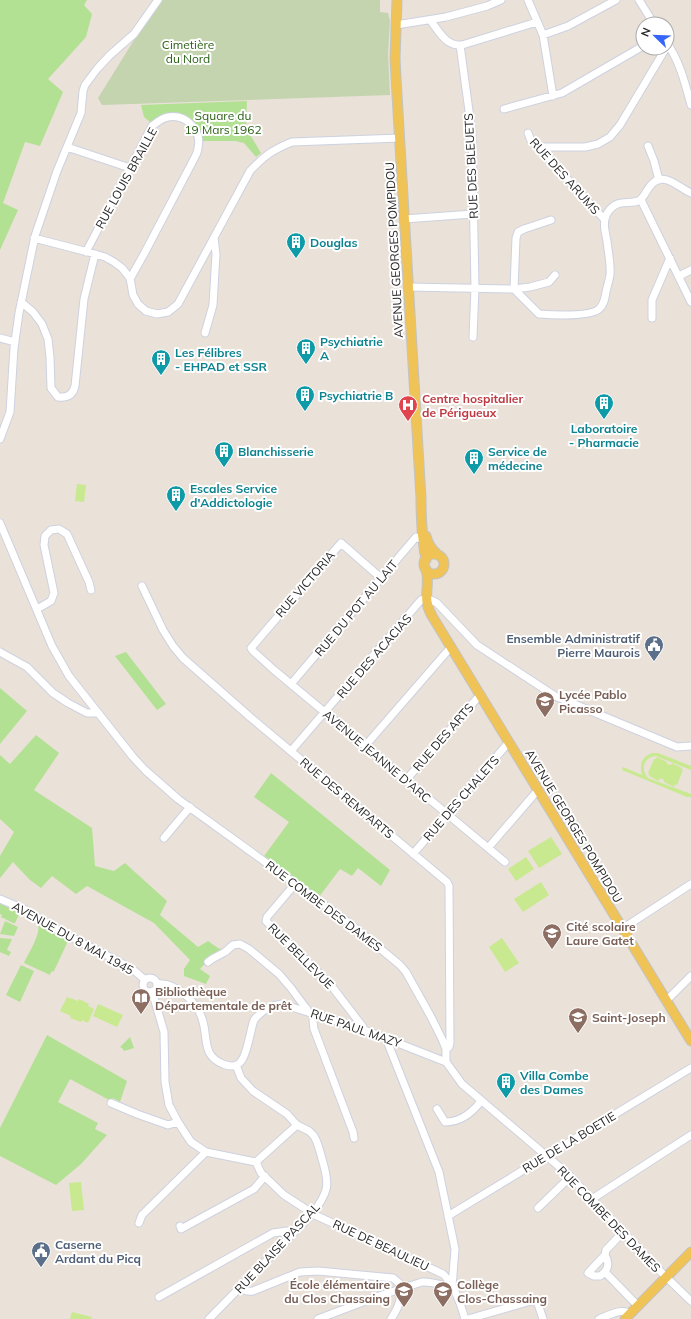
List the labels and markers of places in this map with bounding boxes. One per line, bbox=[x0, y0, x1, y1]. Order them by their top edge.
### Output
building icon: Douglas bbox=[285, 231, 307, 259]
place label: Douglas bbox=[310, 235, 357, 250]
place label: Psychiatrie A bbox=[320, 334, 383, 363]
building icon: Psychiatrie A bbox=[295, 337, 317, 365]
place label: Les Félibres - EHPAD et SSR bbox=[175, 345, 267, 374]
building icon: Les Félibres - EHPAD et SSR bbox=[150, 348, 172, 376]
building icon: Psychiatrie B bbox=[294, 384, 316, 412]
place label: Psychiatrie B bbox=[319, 388, 393, 403]
place label: Centre hospitalier de Périgueux bbox=[422, 391, 523, 420]
building icon: Laboratoire - Pharmacie bbox=[593, 392, 615, 420]
hospital icon: Centre hospitalier de Périgueux bbox=[397, 394, 419, 422]
place label: Laboratoire - Pharmacie bbox=[569, 421, 639, 450]
building icon: Blanchisserie bbox=[213, 440, 235, 468]
place label: Blanchisserie bbox=[238, 444, 314, 459]
place label: Service de médecine bbox=[488, 444, 547, 473]
building icon: Service de médecine bbox=[463, 447, 485, 475]
place label: Escales Service d'Addictologie bbox=[190, 481, 278, 510]
building icon: Escales Service d'Addictologie bbox=[165, 484, 187, 512]
place label: Ensemble Administratif Pierre Maurois bbox=[506, 631, 641, 660]
public building icon: Ensemble Administratif Pierre Maurois bbox=[643, 634, 665, 662]
place label: Lycée Pablo Picasso bbox=[559, 687, 627, 716]
school or university icon: Lycée Pablo Picasso bbox=[534, 690, 556, 718]
place label: Cité scolaire Laure Gatet bbox=[566, 919, 636, 948]
school or university icon: Cité scolaire Laure Gatet bbox=[541, 922, 563, 950]
place label: Bibliothèque Départementale de prêt bbox=[155, 984, 292, 1013]
library icon: Bibliothèque Départementale de prêt bbox=[130, 987, 152, 1015]
school or university icon: Saint-Joseph bbox=[567, 1006, 589, 1034]
place label: Saint-Joseph bbox=[592, 1010, 666, 1025]
place label: Villa Combe des Dames bbox=[519, 1068, 589, 1097]
building icon: Villa Combe des Dames bbox=[495, 1071, 517, 1099]
place label: Caserne Ardant du Picq bbox=[55, 1237, 141, 1266]
public building icon: Caserne Ardant du Picq bbox=[30, 1240, 52, 1268]
place label: École élémentaire du Clos Chassaing bbox=[284, 1277, 390, 1306]
place label: Collège Clos-Chassaing bbox=[457, 1277, 547, 1306]
school or university icon: École élémentaire du Clos Chassaing bbox=[393, 1280, 415, 1308]
school or university icon: Collège Clos-Chassaing bbox=[432, 1280, 454, 1308]

